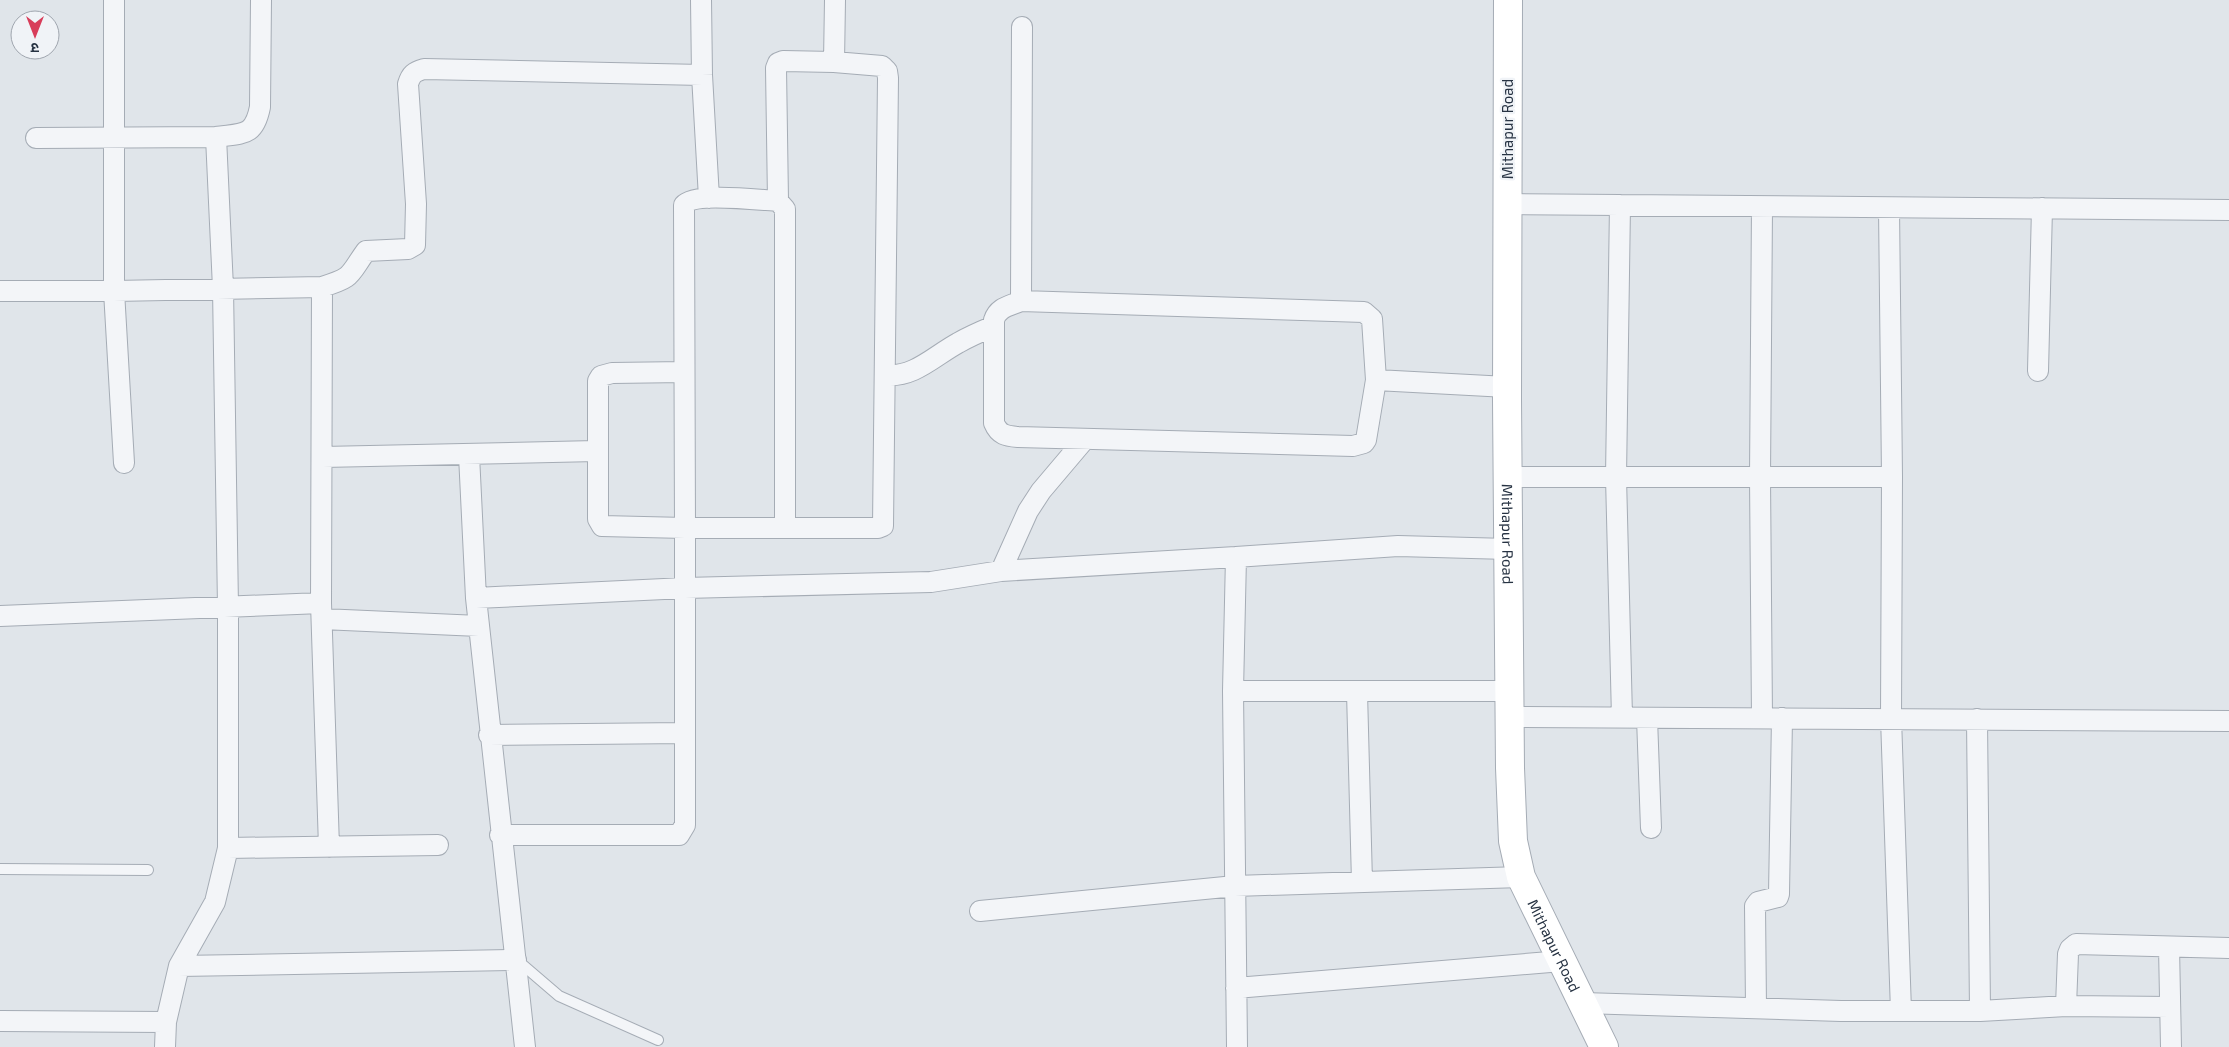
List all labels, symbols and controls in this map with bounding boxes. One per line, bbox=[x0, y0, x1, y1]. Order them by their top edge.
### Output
north arrow bbox=[10, 10, 60, 60]
text: उ bbox=[30, 40, 39, 57]
street label: Mithapur Road bbox=[1498, 79, 1516, 179]
street label: Mithapur Road bbox=[1499, 484, 1518, 584]
street label: Mithapur Road bbox=[1524, 896, 1584, 994]

